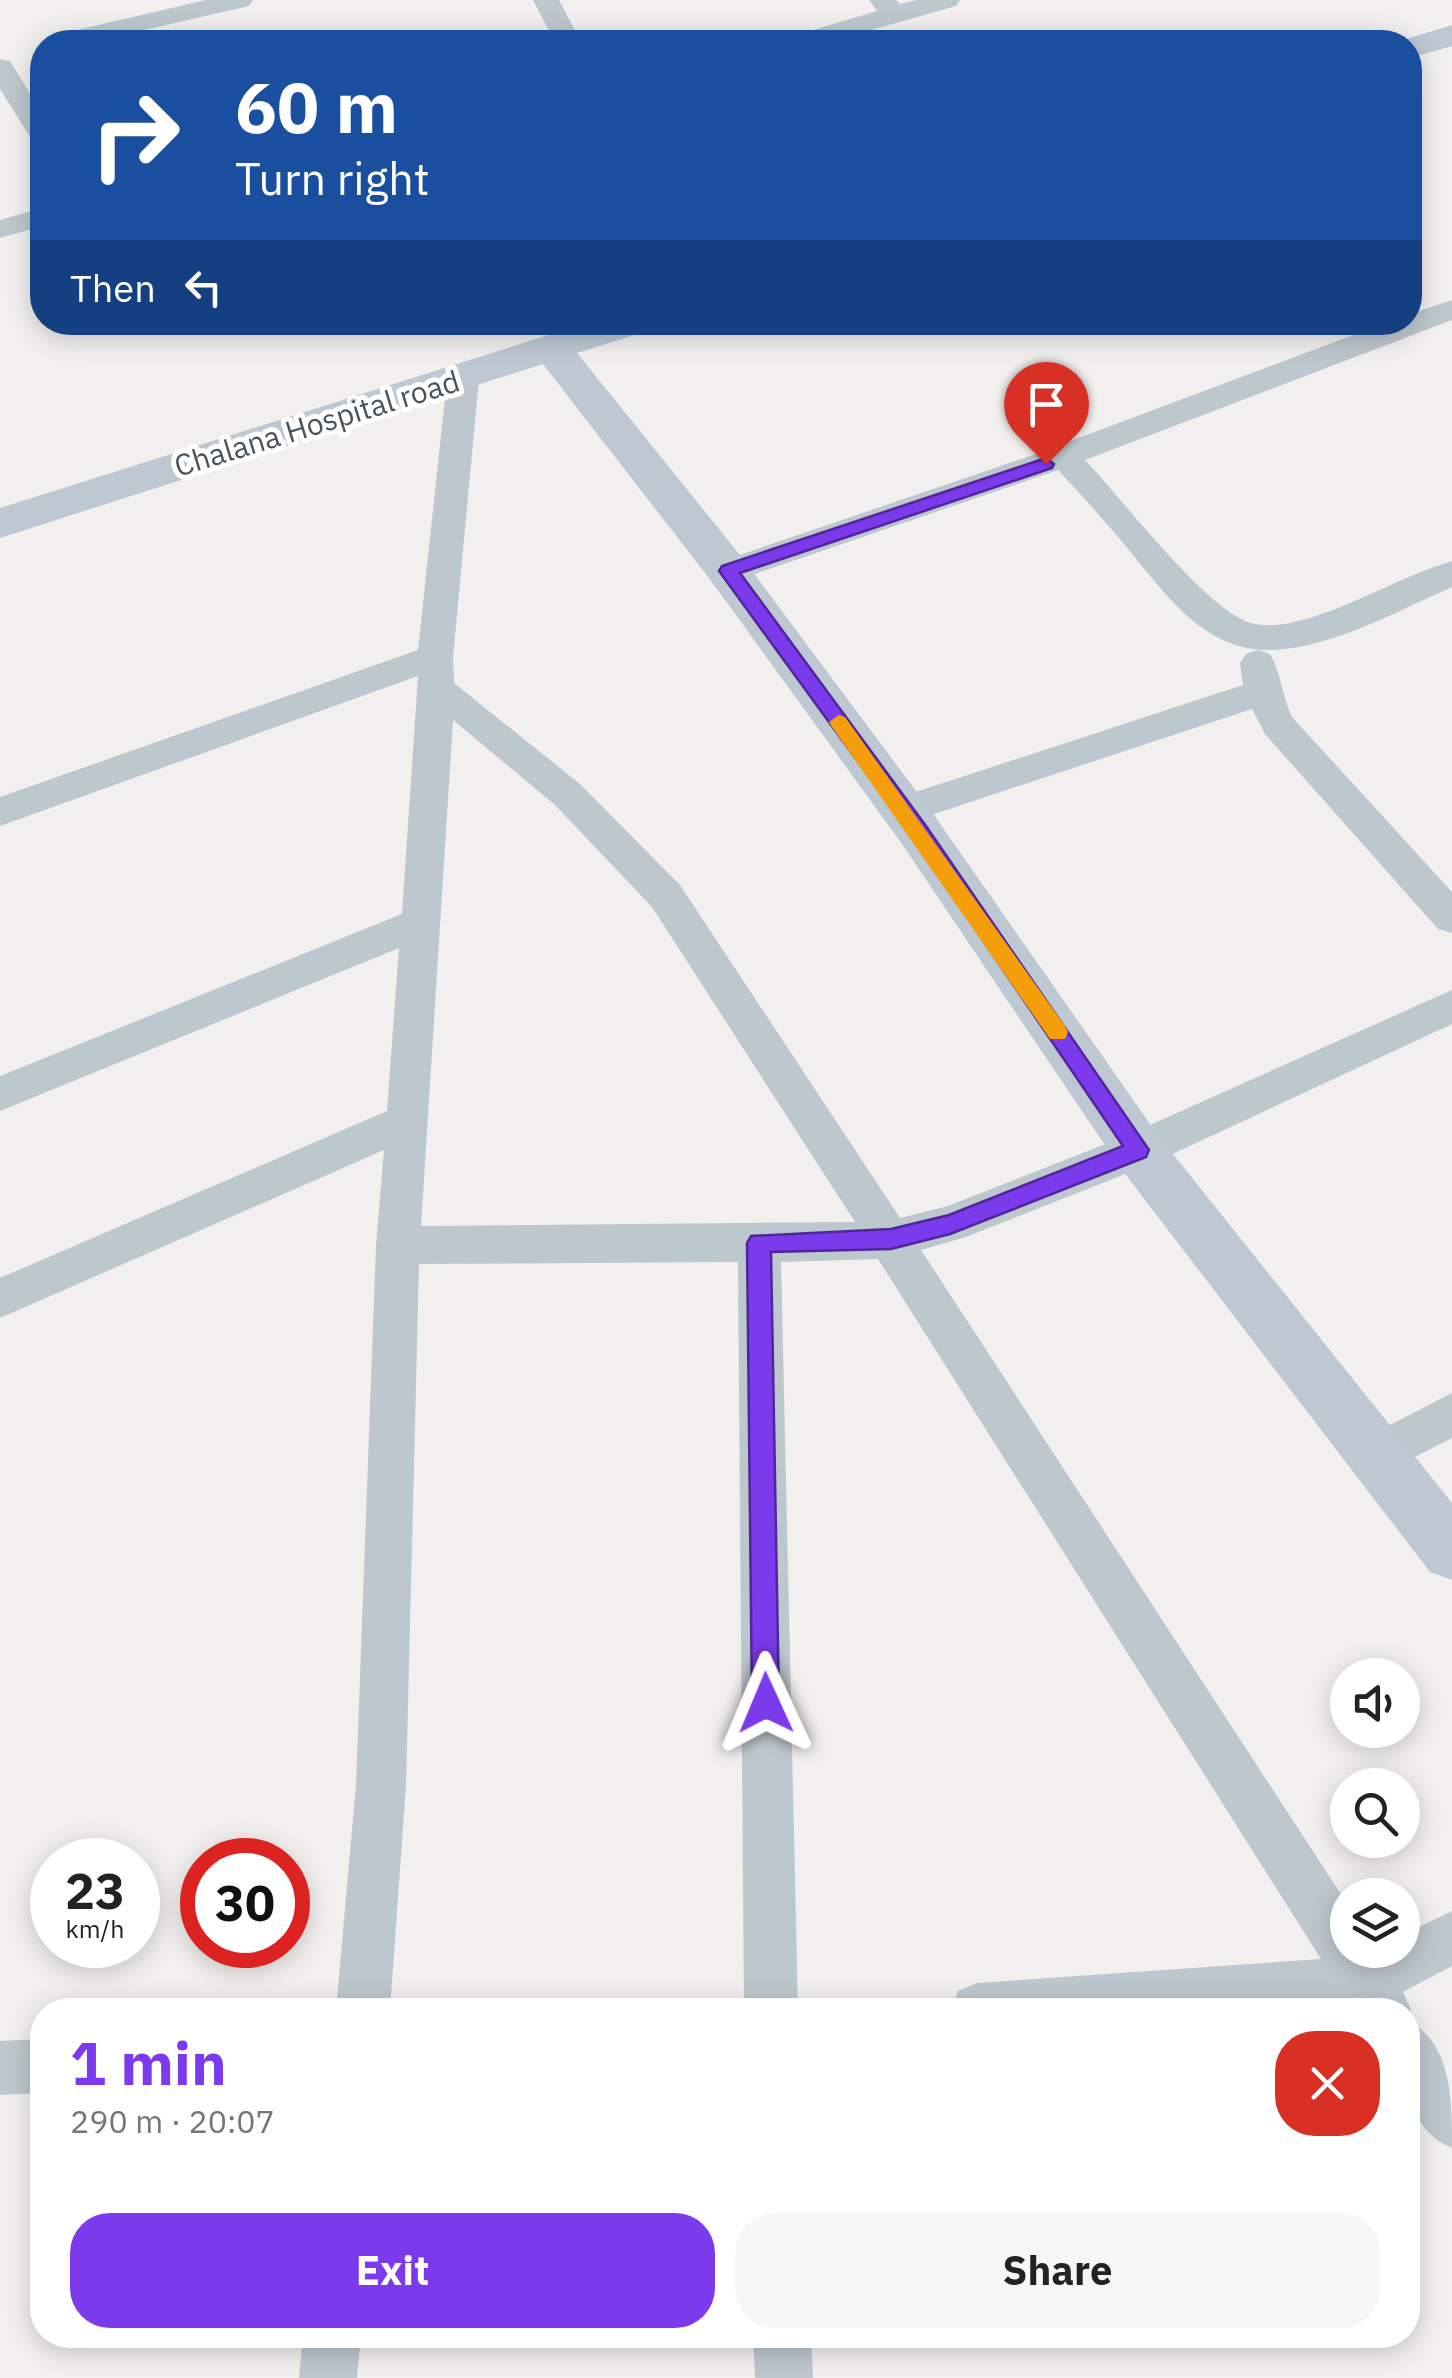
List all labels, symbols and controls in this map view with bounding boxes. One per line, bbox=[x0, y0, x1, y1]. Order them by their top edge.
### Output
text: 60 m bbox=[235, 61, 398, 152]
icon: right bbox=[70, 70, 200, 200]
text: Turn right bbox=[235, 149, 430, 207]
icon: left bbox=[176, 260, 231, 315]
text: Then bbox=[70, 263, 156, 312]
street label: Chalana Hospital road bbox=[169, 361, 464, 485]
pin bbox=[1004, 362, 1089, 465]
icon: arrive bbox=[1019, 377, 1074, 432]
position arrow bbox=[714, 1651, 818, 1755]
map controls bbox=[1330, 1658, 1420, 1968]
button: sound bbox=[1330, 1658, 1420, 1748]
button: search bbox=[1330, 1768, 1420, 1858]
speed limit sign: 30 bbox=[180, 1838, 310, 1968]
text: 23 bbox=[65, 1858, 125, 1923]
button: layers bbox=[1330, 1878, 1420, 1968]
text: km/h bbox=[66, 1912, 124, 1945]
text: 1 min bbox=[70, 2023, 227, 2102]
button: close bbox=[1275, 2031, 1380, 2136]
text: 290 m · 20:07 bbox=[70, 2100, 275, 2142]
button: Exit bbox=[70, 2213, 715, 2328]
button: Share bbox=[735, 2213, 1380, 2328]

